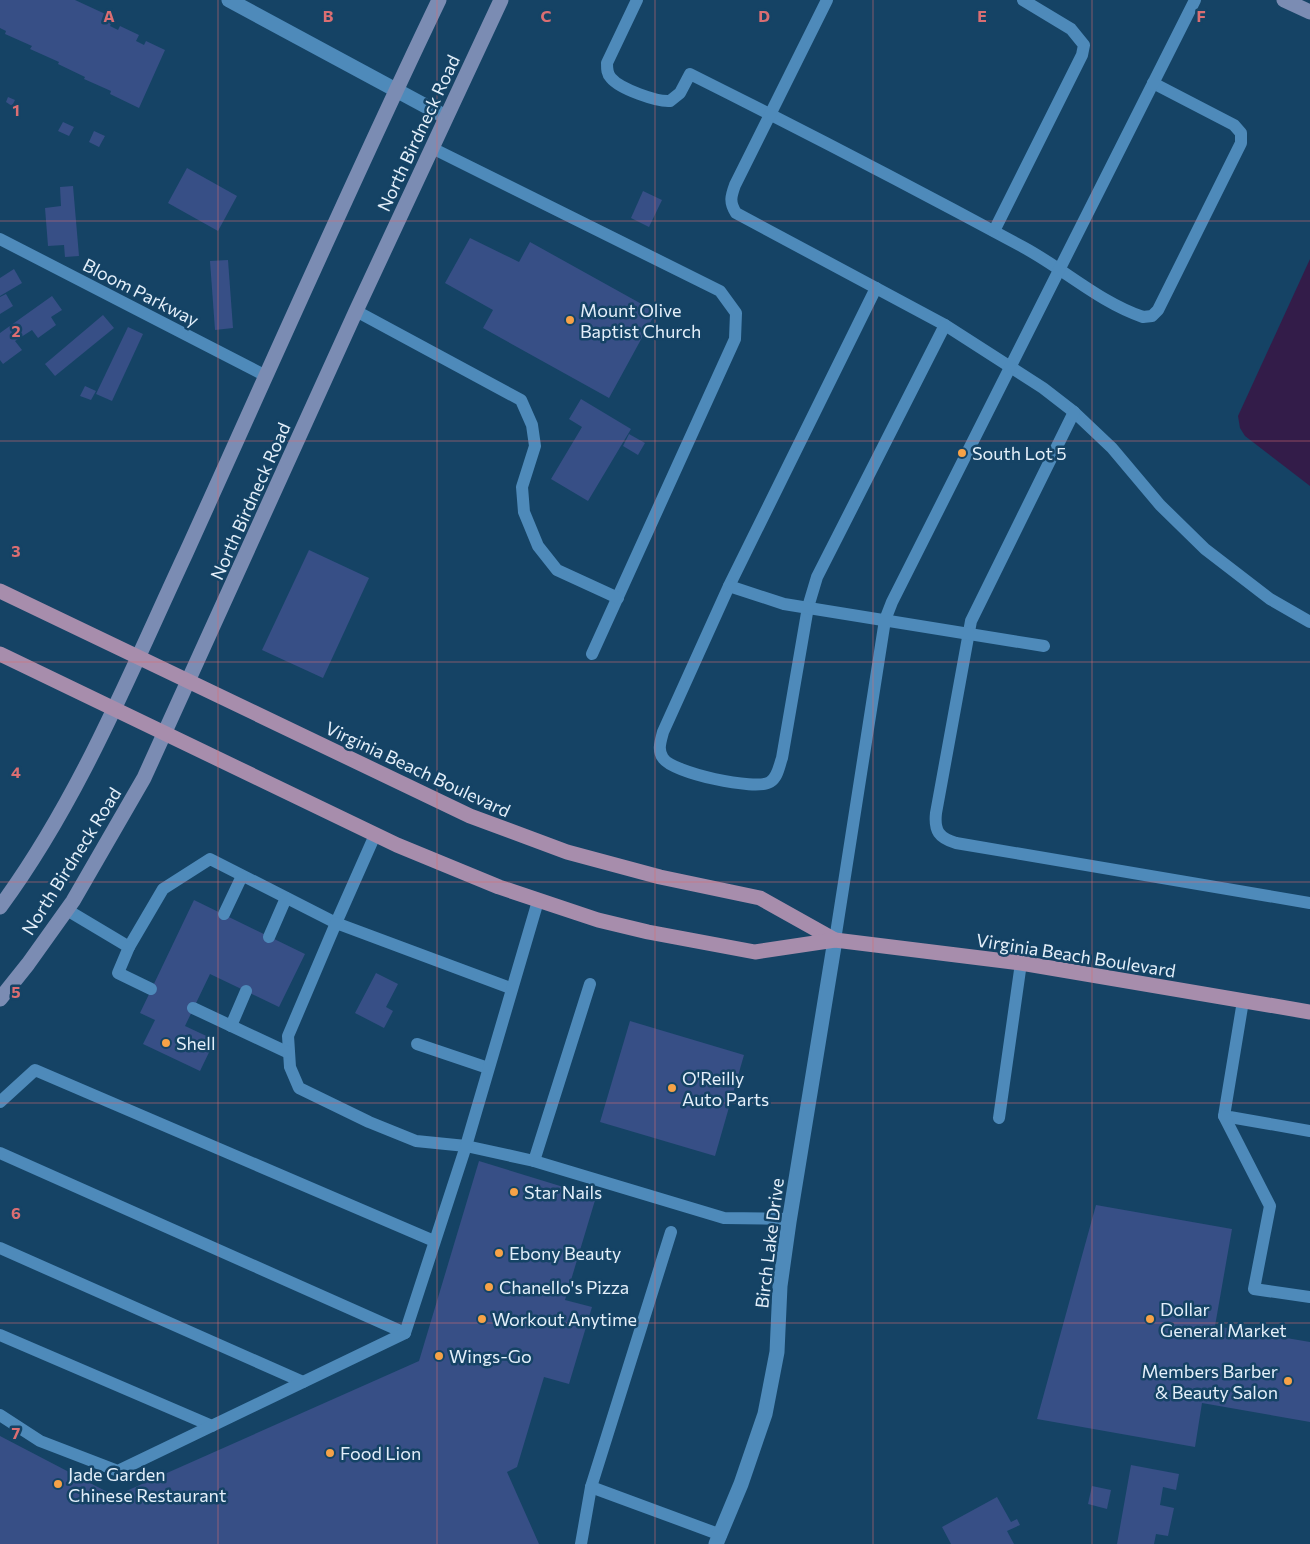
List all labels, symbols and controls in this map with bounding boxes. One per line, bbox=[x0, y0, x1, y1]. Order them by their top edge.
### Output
text: A bbox=[103, 6, 115, 25]
text: B bbox=[323, 6, 334, 25]
text: C bbox=[541, 6, 552, 25]
text: D bbox=[758, 6, 770, 25]
text: E bbox=[977, 6, 987, 25]
text: F bbox=[1196, 6, 1206, 25]
street label: North Birdneck Road bbox=[372, 51, 464, 215]
text: 1 bbox=[12, 100, 20, 119]
street label: Bloom Parkway bbox=[79, 253, 203, 331]
place label: Mount Olive Baptist Church bbox=[580, 299, 701, 342]
marker: Mount Olive Baptist Church bbox=[564, 314, 576, 326]
text: 2 bbox=[11, 321, 21, 340]
street label: North Birdneck Road bbox=[205, 419, 295, 583]
place label: South Lot 5 bbox=[972, 442, 1067, 464]
marker: South Lot 5 bbox=[956, 447, 968, 459]
text: 3 bbox=[11, 541, 21, 560]
street label: Virginia Beach Boulevard bbox=[322, 716, 514, 822]
text: 4 bbox=[11, 762, 21, 781]
street label: North Birdneck Road bbox=[17, 783, 125, 939]
street label: Virginia Beach Boulevard bbox=[975, 928, 1177, 982]
text: 5 bbox=[11, 982, 21, 1001]
place label: Shell bbox=[176, 1032, 216, 1054]
marker: Shell bbox=[160, 1037, 172, 1049]
place label: O'Reilly Auto Parts bbox=[682, 1067, 769, 1110]
marker: O'Reilly Auto Parts bbox=[666, 1082, 678, 1094]
street label: Birch Lake Drive bbox=[750, 1177, 788, 1309]
place label: Star Nails bbox=[524, 1181, 602, 1203]
marker: Star Nails bbox=[508, 1186, 520, 1198]
text: 6 bbox=[11, 1203, 21, 1222]
place label: Ebony Beauty bbox=[509, 1242, 621, 1264]
marker: Ebony Beauty bbox=[493, 1247, 505, 1259]
place label: Chanello's Pizza bbox=[499, 1276, 629, 1298]
marker: Chanello's Pizza bbox=[483, 1281, 495, 1293]
place label: Dollar General Market bbox=[1160, 1298, 1287, 1341]
place label: Workout Anytime bbox=[492, 1308, 637, 1330]
marker: Workout Anytime bbox=[476, 1313, 488, 1325]
marker: Dollar General Market bbox=[1144, 1313, 1156, 1325]
place label: Wings-Go bbox=[449, 1345, 532, 1367]
marker: Wings-Go bbox=[433, 1350, 445, 1362]
place label: Members Barber & Beauty Salon bbox=[1141, 1360, 1278, 1403]
marker: Members Barber & Beauty Salon bbox=[1282, 1375, 1294, 1387]
text: 7 bbox=[12, 1423, 21, 1442]
place label: Food Lion bbox=[340, 1442, 421, 1464]
marker: Food Lion bbox=[324, 1447, 336, 1459]
place label: Jade Garden Chinese Restaurant bbox=[68, 1463, 226, 1506]
marker: Jade Garden Chinese Restaurant bbox=[52, 1478, 64, 1490]

